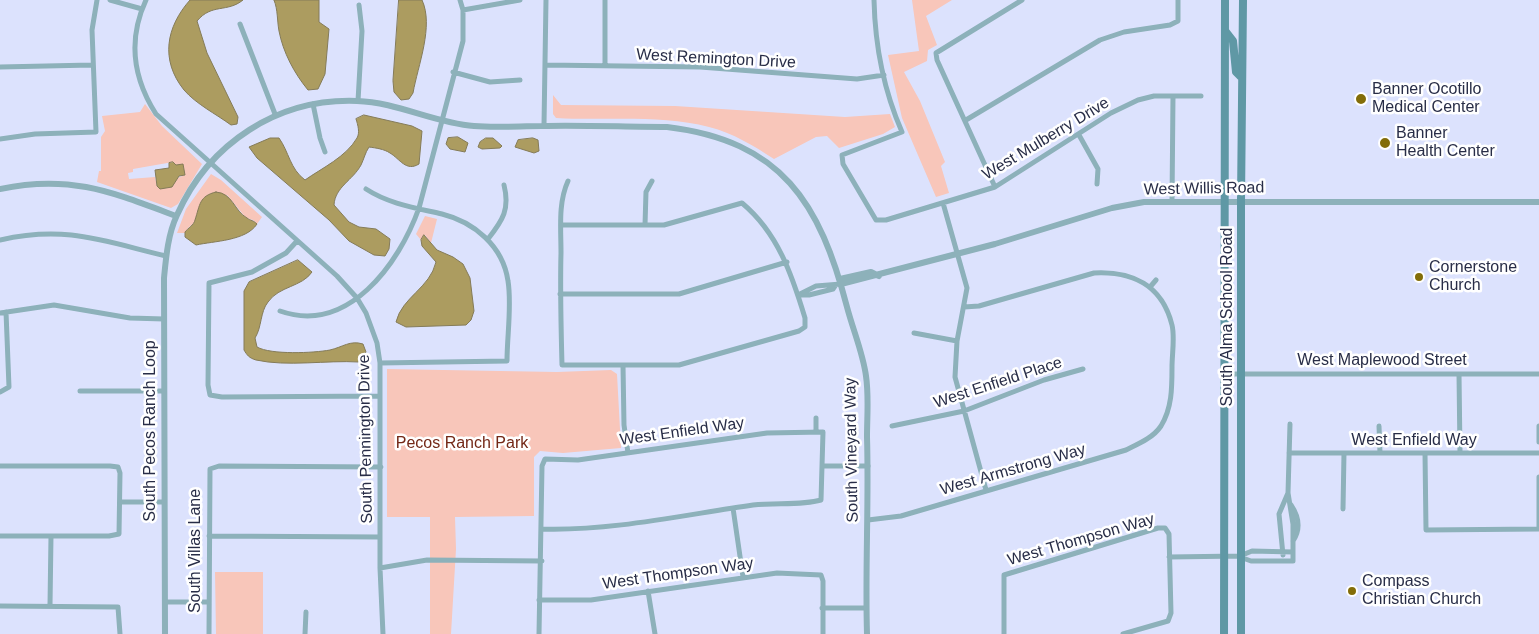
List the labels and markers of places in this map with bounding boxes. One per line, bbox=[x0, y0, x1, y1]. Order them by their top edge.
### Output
place label: Banner Ocotillo Medical Center bbox=[1372, 80, 1481, 118]
marker: Banner Ocotillo Medical Center bbox=[1354, 92, 1368, 106]
place label: Banner Health Center bbox=[1396, 124, 1495, 162]
marker: Banner Health Center bbox=[1378, 136, 1392, 150]
place label: Cornerstone Church bbox=[1429, 258, 1517, 296]
marker: Cornerstone Church bbox=[1413, 271, 1425, 283]
place label: Compass Christian Church bbox=[1362, 572, 1481, 610]
marker: Compass Christian Church bbox=[1346, 585, 1358, 597]

